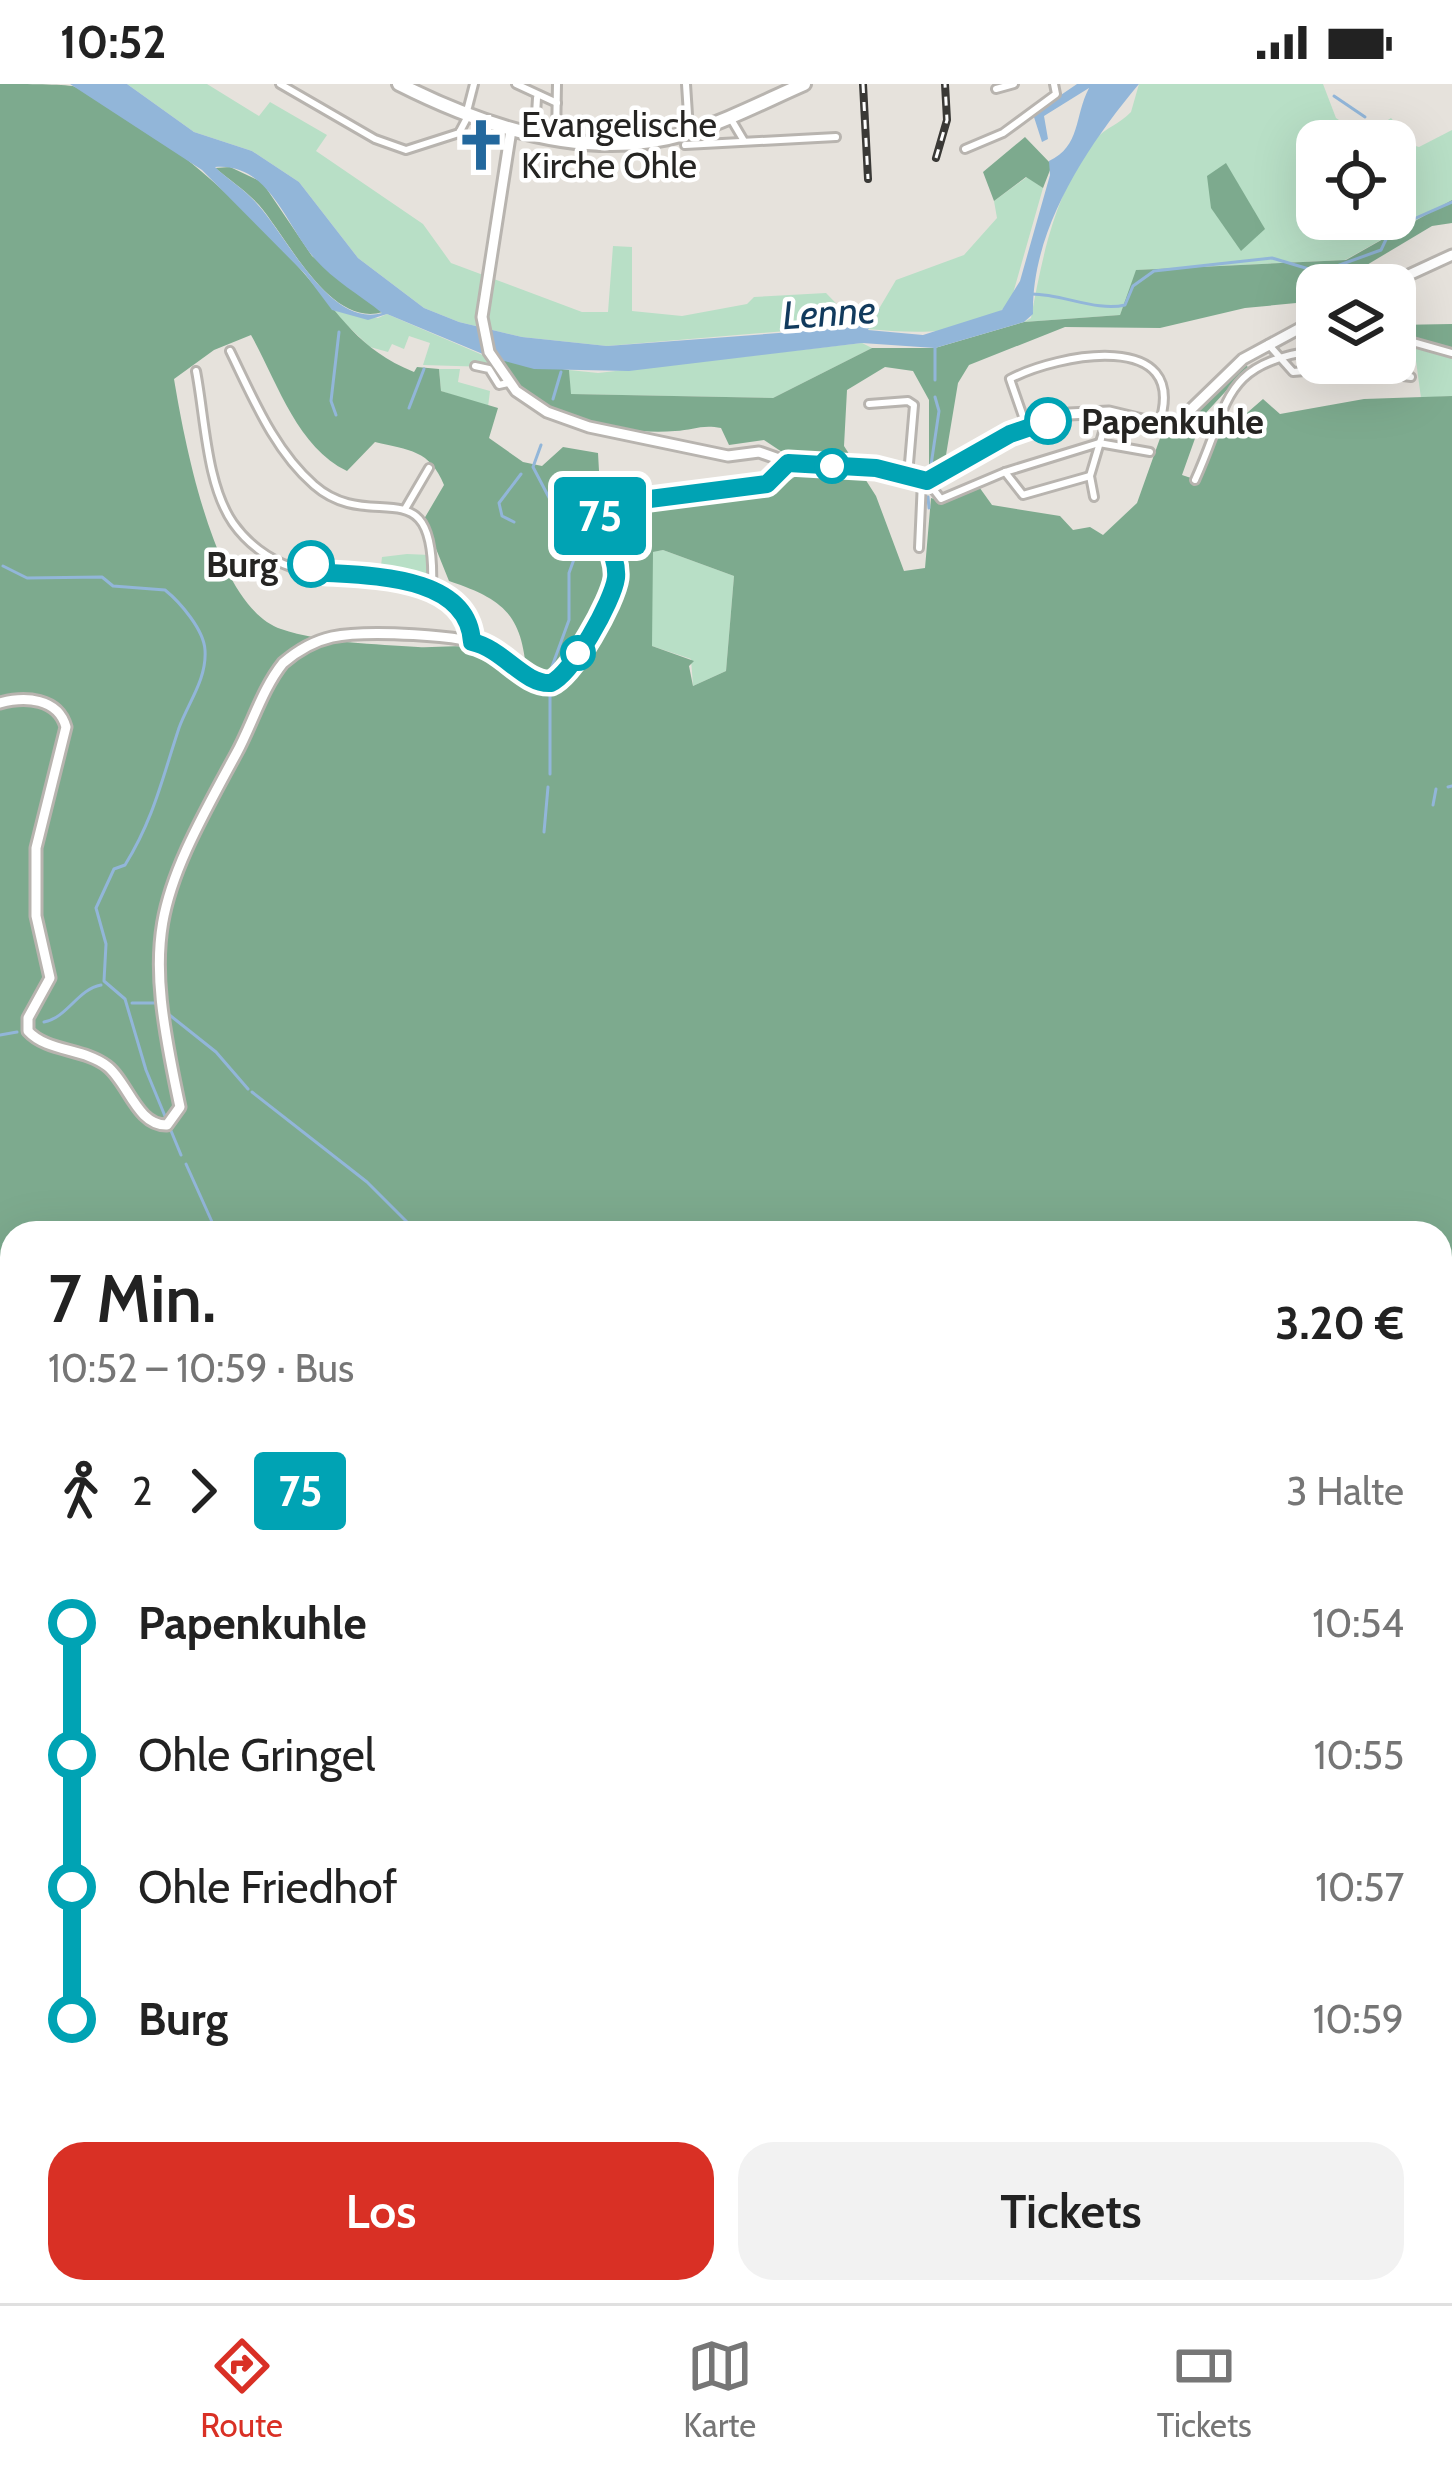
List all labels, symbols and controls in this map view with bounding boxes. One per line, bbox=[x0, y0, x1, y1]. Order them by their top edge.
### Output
text: 10:52 bbox=[60, 15, 166, 69]
place label: Evangelische Kirche Ohle bbox=[521, 102, 717, 187]
church icon: Evangelische Kirche Ohle bbox=[452, 116, 510, 174]
map controls bbox=[1296, 120, 1416, 384]
button: locate bbox=[1296, 120, 1416, 240]
button: layers bbox=[1296, 264, 1416, 384]
water label: Lenne bbox=[781, 285, 877, 339]
marker: Papenkuhle bbox=[1026, 399, 1070, 443]
place label: Papenkuhle bbox=[1081, 399, 1264, 443]
unlabelled marker bbox=[816, 450, 848, 482]
line badge: 75 bbox=[546, 477, 654, 555]
text: 75 bbox=[578, 490, 622, 542]
place label: Burg bbox=[206, 542, 278, 586]
marker: Burg bbox=[289, 542, 333, 586]
unlabelled marker bbox=[562, 637, 594, 669]
text: 7 Min. bbox=[48, 1258, 216, 1339]
text: 3.20 € bbox=[1275, 1296, 1404, 1350]
text: 10:52 – 10:59 · Bus bbox=[48, 1344, 354, 1392]
icon: walk bbox=[48, 1458, 114, 1524]
icon: forward bbox=[170, 1458, 236, 1524]
text: 75 bbox=[278, 1465, 322, 1517]
text: 2 bbox=[132, 1467, 152, 1515]
text: 3 Halte bbox=[1286, 1467, 1404, 1515]
text: Papenkuhle bbox=[138, 1596, 367, 1650]
text: 10:54 bbox=[1312, 1599, 1404, 1647]
text: Ohle Gringel bbox=[138, 1728, 375, 1782]
text: 10:55 bbox=[1314, 1731, 1404, 1779]
text: Ohle Friedhof bbox=[138, 1860, 397, 1914]
text: 10:57 bbox=[1315, 1863, 1404, 1911]
text: Burg bbox=[138, 1992, 228, 2046]
text: 10:59 bbox=[1313, 1995, 1404, 2043]
button: Los bbox=[48, 2142, 714, 2280]
button: Tickets bbox=[738, 2142, 1404, 2280]
tab: Route bbox=[200, 2333, 283, 2445]
tab: Karte bbox=[683, 2333, 756, 2445]
tab: Tickets bbox=[1157, 2333, 1252, 2445]

